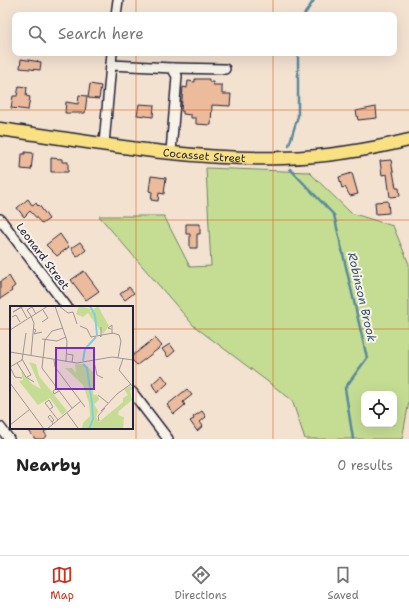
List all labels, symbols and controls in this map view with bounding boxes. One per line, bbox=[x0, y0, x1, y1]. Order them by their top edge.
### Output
search box bbox=[12, 12, 397, 56]
icon: search bbox=[26, 23, 48, 45]
text: Search here bbox=[58, 24, 144, 44]
street label: Cocasset Street bbox=[162, 145, 246, 166]
street label: Leonard Street bbox=[13, 220, 73, 293]
water label: Robinson Brook bbox=[344, 251, 380, 343]
inset map bbox=[10, 306, 133, 429]
map controls bbox=[361, 391, 397, 427]
button: locate bbox=[361, 391, 397, 427]
text: Nearby bbox=[16, 454, 81, 476]
text: 0 results bbox=[337, 457, 393, 474]
tab: Map bbox=[50, 564, 74, 603]
tab: Directions bbox=[174, 564, 227, 603]
tab: Saved bbox=[327, 564, 359, 603]

